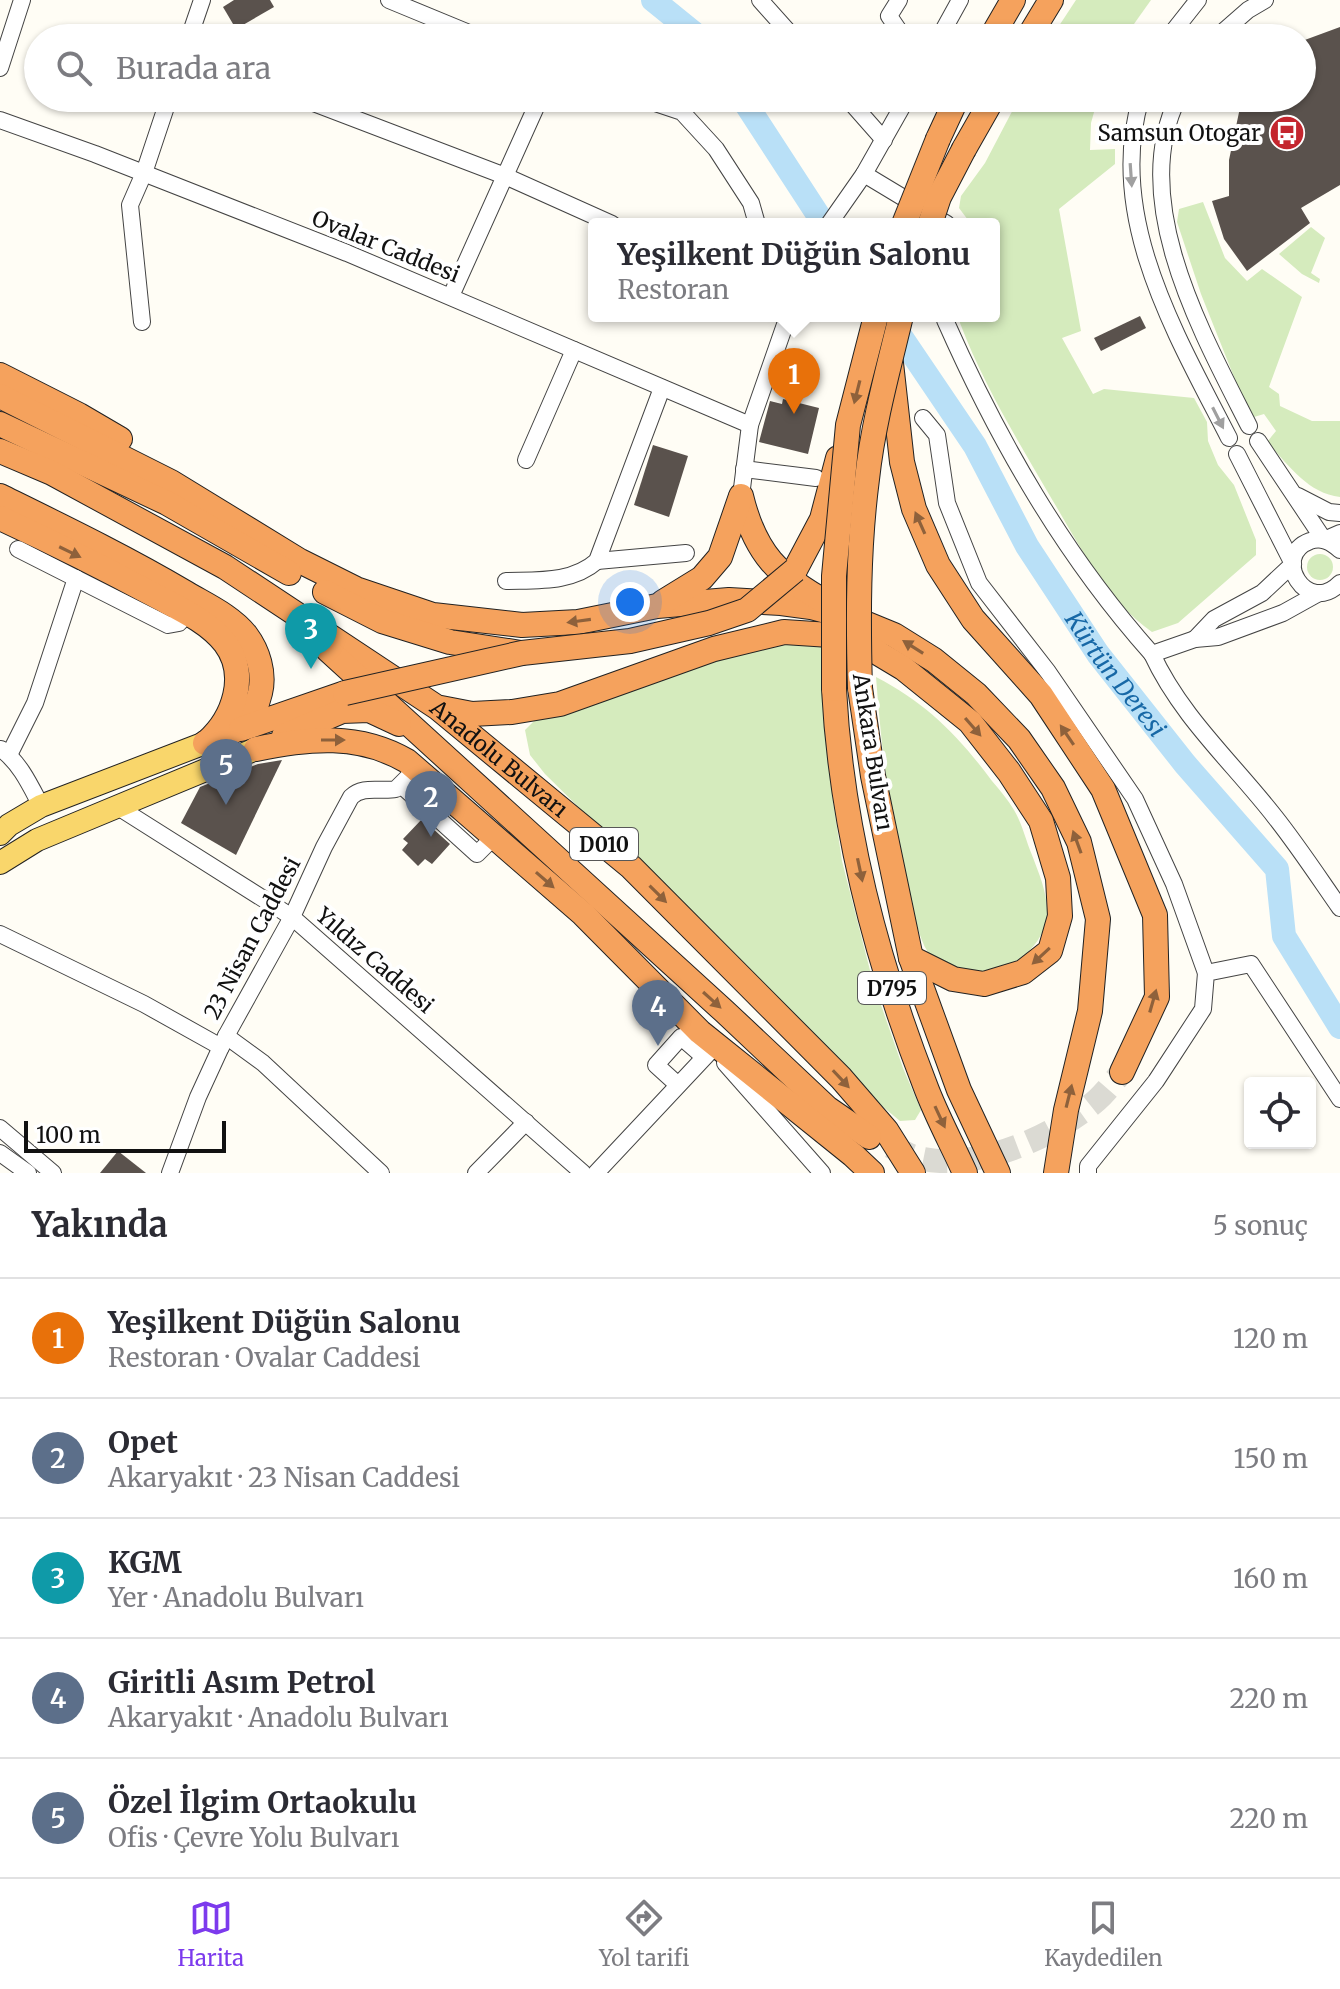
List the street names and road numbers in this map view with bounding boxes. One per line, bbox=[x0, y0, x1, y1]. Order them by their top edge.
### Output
street label: Ovalar Caddesi bbox=[308, 204, 464, 288]
street label: Ankara Bulvarı bbox=[847, 670, 899, 833]
street label: Anadolu Bulvarı bbox=[424, 693, 574, 823]
road number: D010 bbox=[570, 828, 638, 860]
street label: 23 Nisan Caddesi bbox=[198, 852, 306, 1024]
street label: Yıldız Caddesi bbox=[310, 900, 440, 1019]
road number: D795 bbox=[858, 972, 926, 1004]

